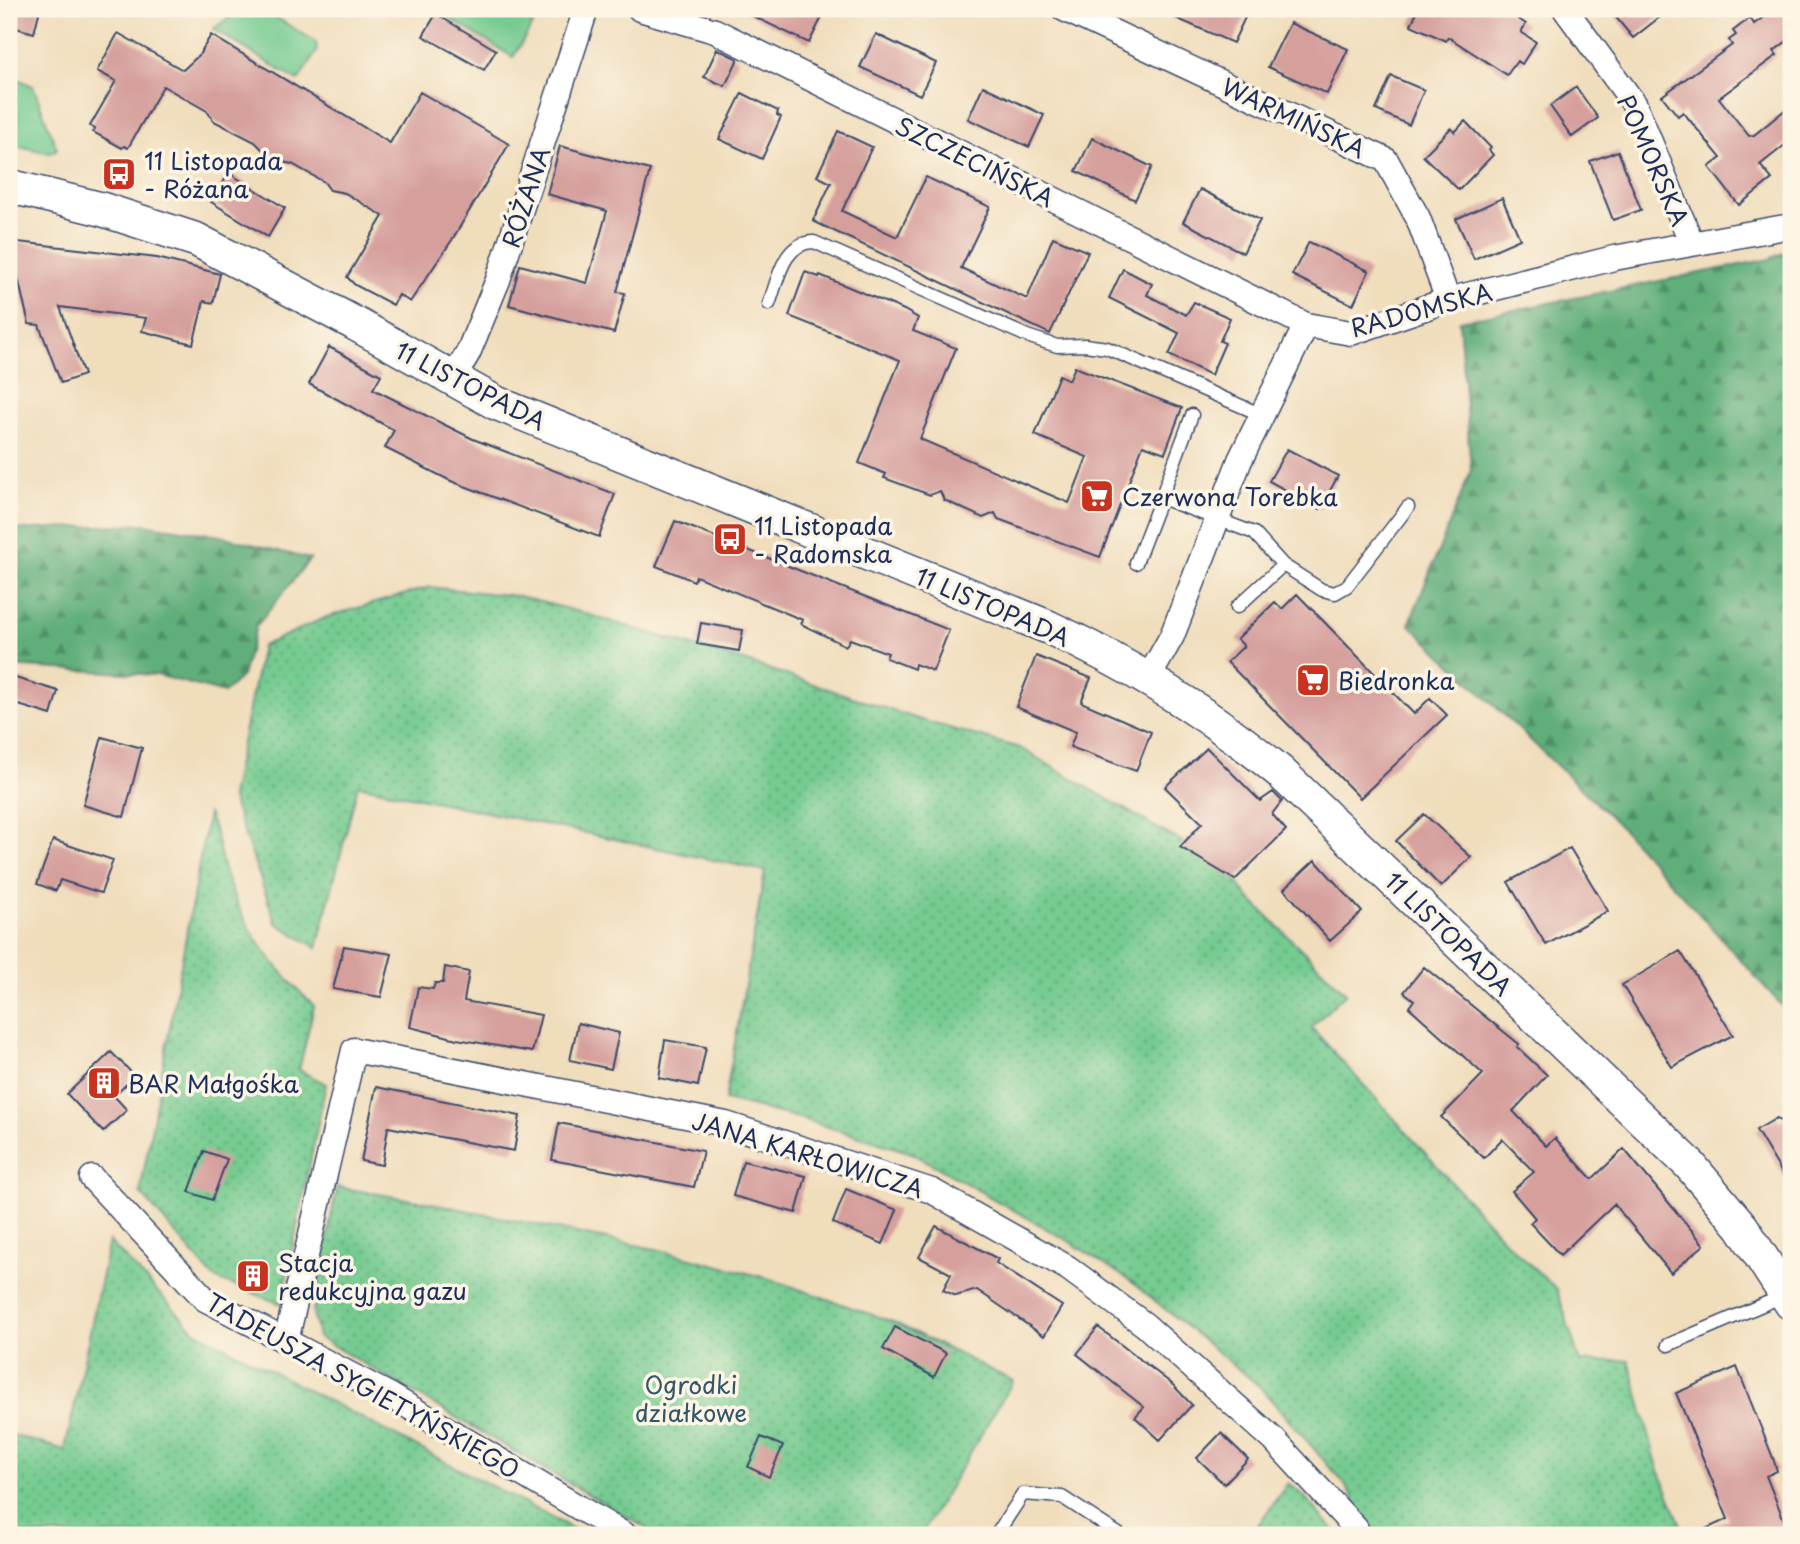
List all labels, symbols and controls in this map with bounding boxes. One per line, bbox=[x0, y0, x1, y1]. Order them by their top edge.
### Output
street label: WARMIŃSKA bbox=[1216, 68, 1372, 166]
street label: POMORSKA bbox=[1609, 89, 1699, 231]
street label: SZCZECIŃSKA bbox=[889, 107, 1061, 215]
place label: 11 Listopada - Różana bbox=[144, 142, 282, 206]
street label: RÓŻANA bbox=[492, 142, 558, 252]
bus stop icon: 11 Listopada - Różana bbox=[100, 155, 138, 193]
street label: RADOMSKA bbox=[1346, 273, 1496, 345]
street label: 11 LISTOPADA bbox=[389, 332, 553, 438]
supermarket icon: Czerwona Torebka bbox=[1078, 477, 1116, 515]
place label: Czerwona Torebka bbox=[1122, 478, 1338, 514]
place label: 11 Listopada - Radomska bbox=[754, 507, 892, 571]
bus stop icon: 11 Listopada - Radomska bbox=[711, 520, 749, 558]
street label: 11 LISTOPADA bbox=[910, 557, 1076, 655]
supermarket icon: Biedronka bbox=[1294, 661, 1332, 699]
place label: Biedronka bbox=[1338, 662, 1454, 698]
street label: 11 LISTOPADA bbox=[1377, 863, 1521, 1003]
building icon: BAR Małgośka bbox=[85, 1064, 123, 1102]
place label: BAR Małgośka bbox=[128, 1065, 299, 1101]
street label: JANA KARŁOWICZA bbox=[688, 1102, 928, 1206]
place label: Stacja redukcyjna gazu bbox=[278, 1244, 467, 1308]
building icon: Stacja redukcyjna gazu bbox=[234, 1257, 272, 1295]
street label: TADEUSZA SYGIETYŃSKIEGO bbox=[200, 1283, 526, 1487]
park label: Ogrodki działkowe bbox=[635, 1366, 747, 1430]

